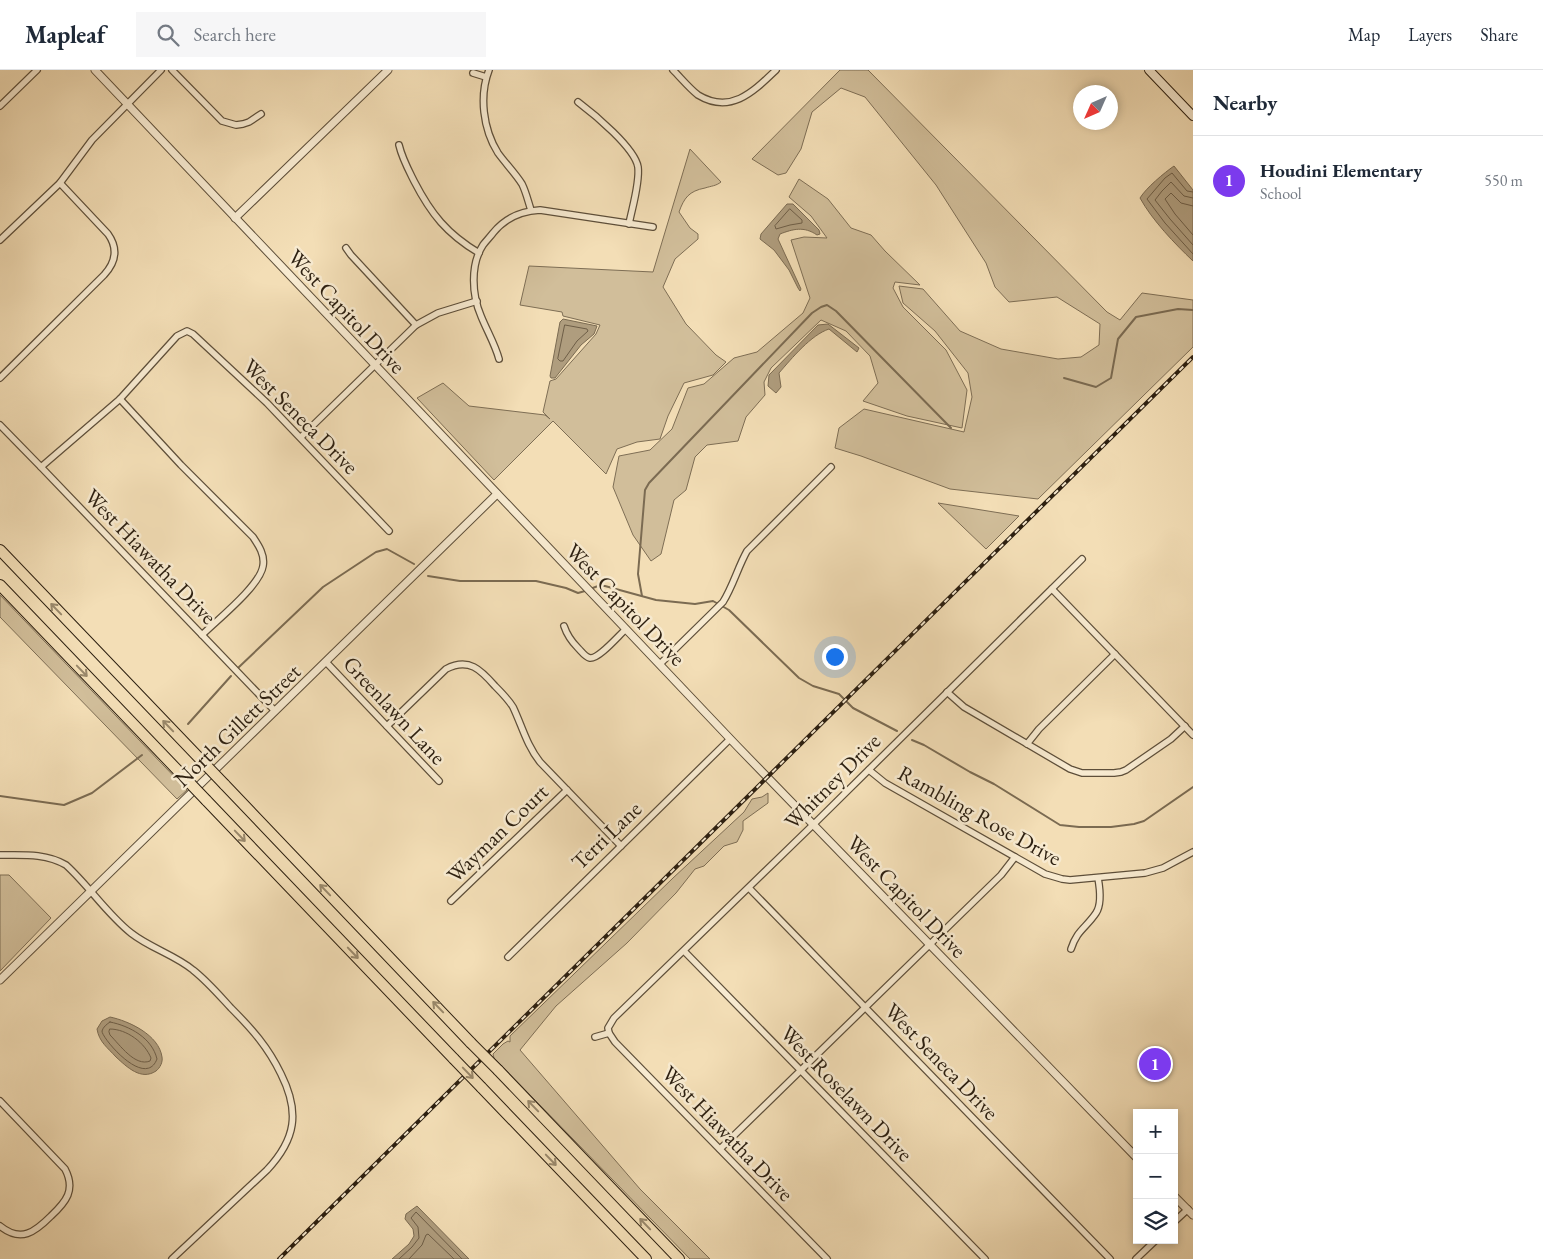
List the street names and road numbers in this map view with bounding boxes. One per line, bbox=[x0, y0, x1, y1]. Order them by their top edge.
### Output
street label: West Capitol Drive bbox=[281, 243, 412, 380]
street label: West Seneca Drive bbox=[236, 352, 365, 481]
street label: West Hiawatha Drive bbox=[78, 482, 223, 631]
street label: West Capitol Drive bbox=[560, 537, 692, 672]
street label: Greenlawn Lane bbox=[337, 650, 453, 771]
street label: North Gillett Street bbox=[168, 657, 307, 793]
street label: Whitney Drive bbox=[778, 727, 887, 836]
street label: Rambling Rose Drive bbox=[893, 759, 1067, 873]
street label: Wayman Court bbox=[440, 778, 554, 889]
street label: Terri Lane bbox=[565, 794, 648, 876]
street label: West Capitol Drive bbox=[841, 829, 973, 964]
street label: West Seneca Drive bbox=[878, 996, 1005, 1127]
street label: West Roselawn Drive bbox=[774, 1019, 920, 1168]
street label: West Hiawatha Drive bbox=[655, 1059, 800, 1208]

